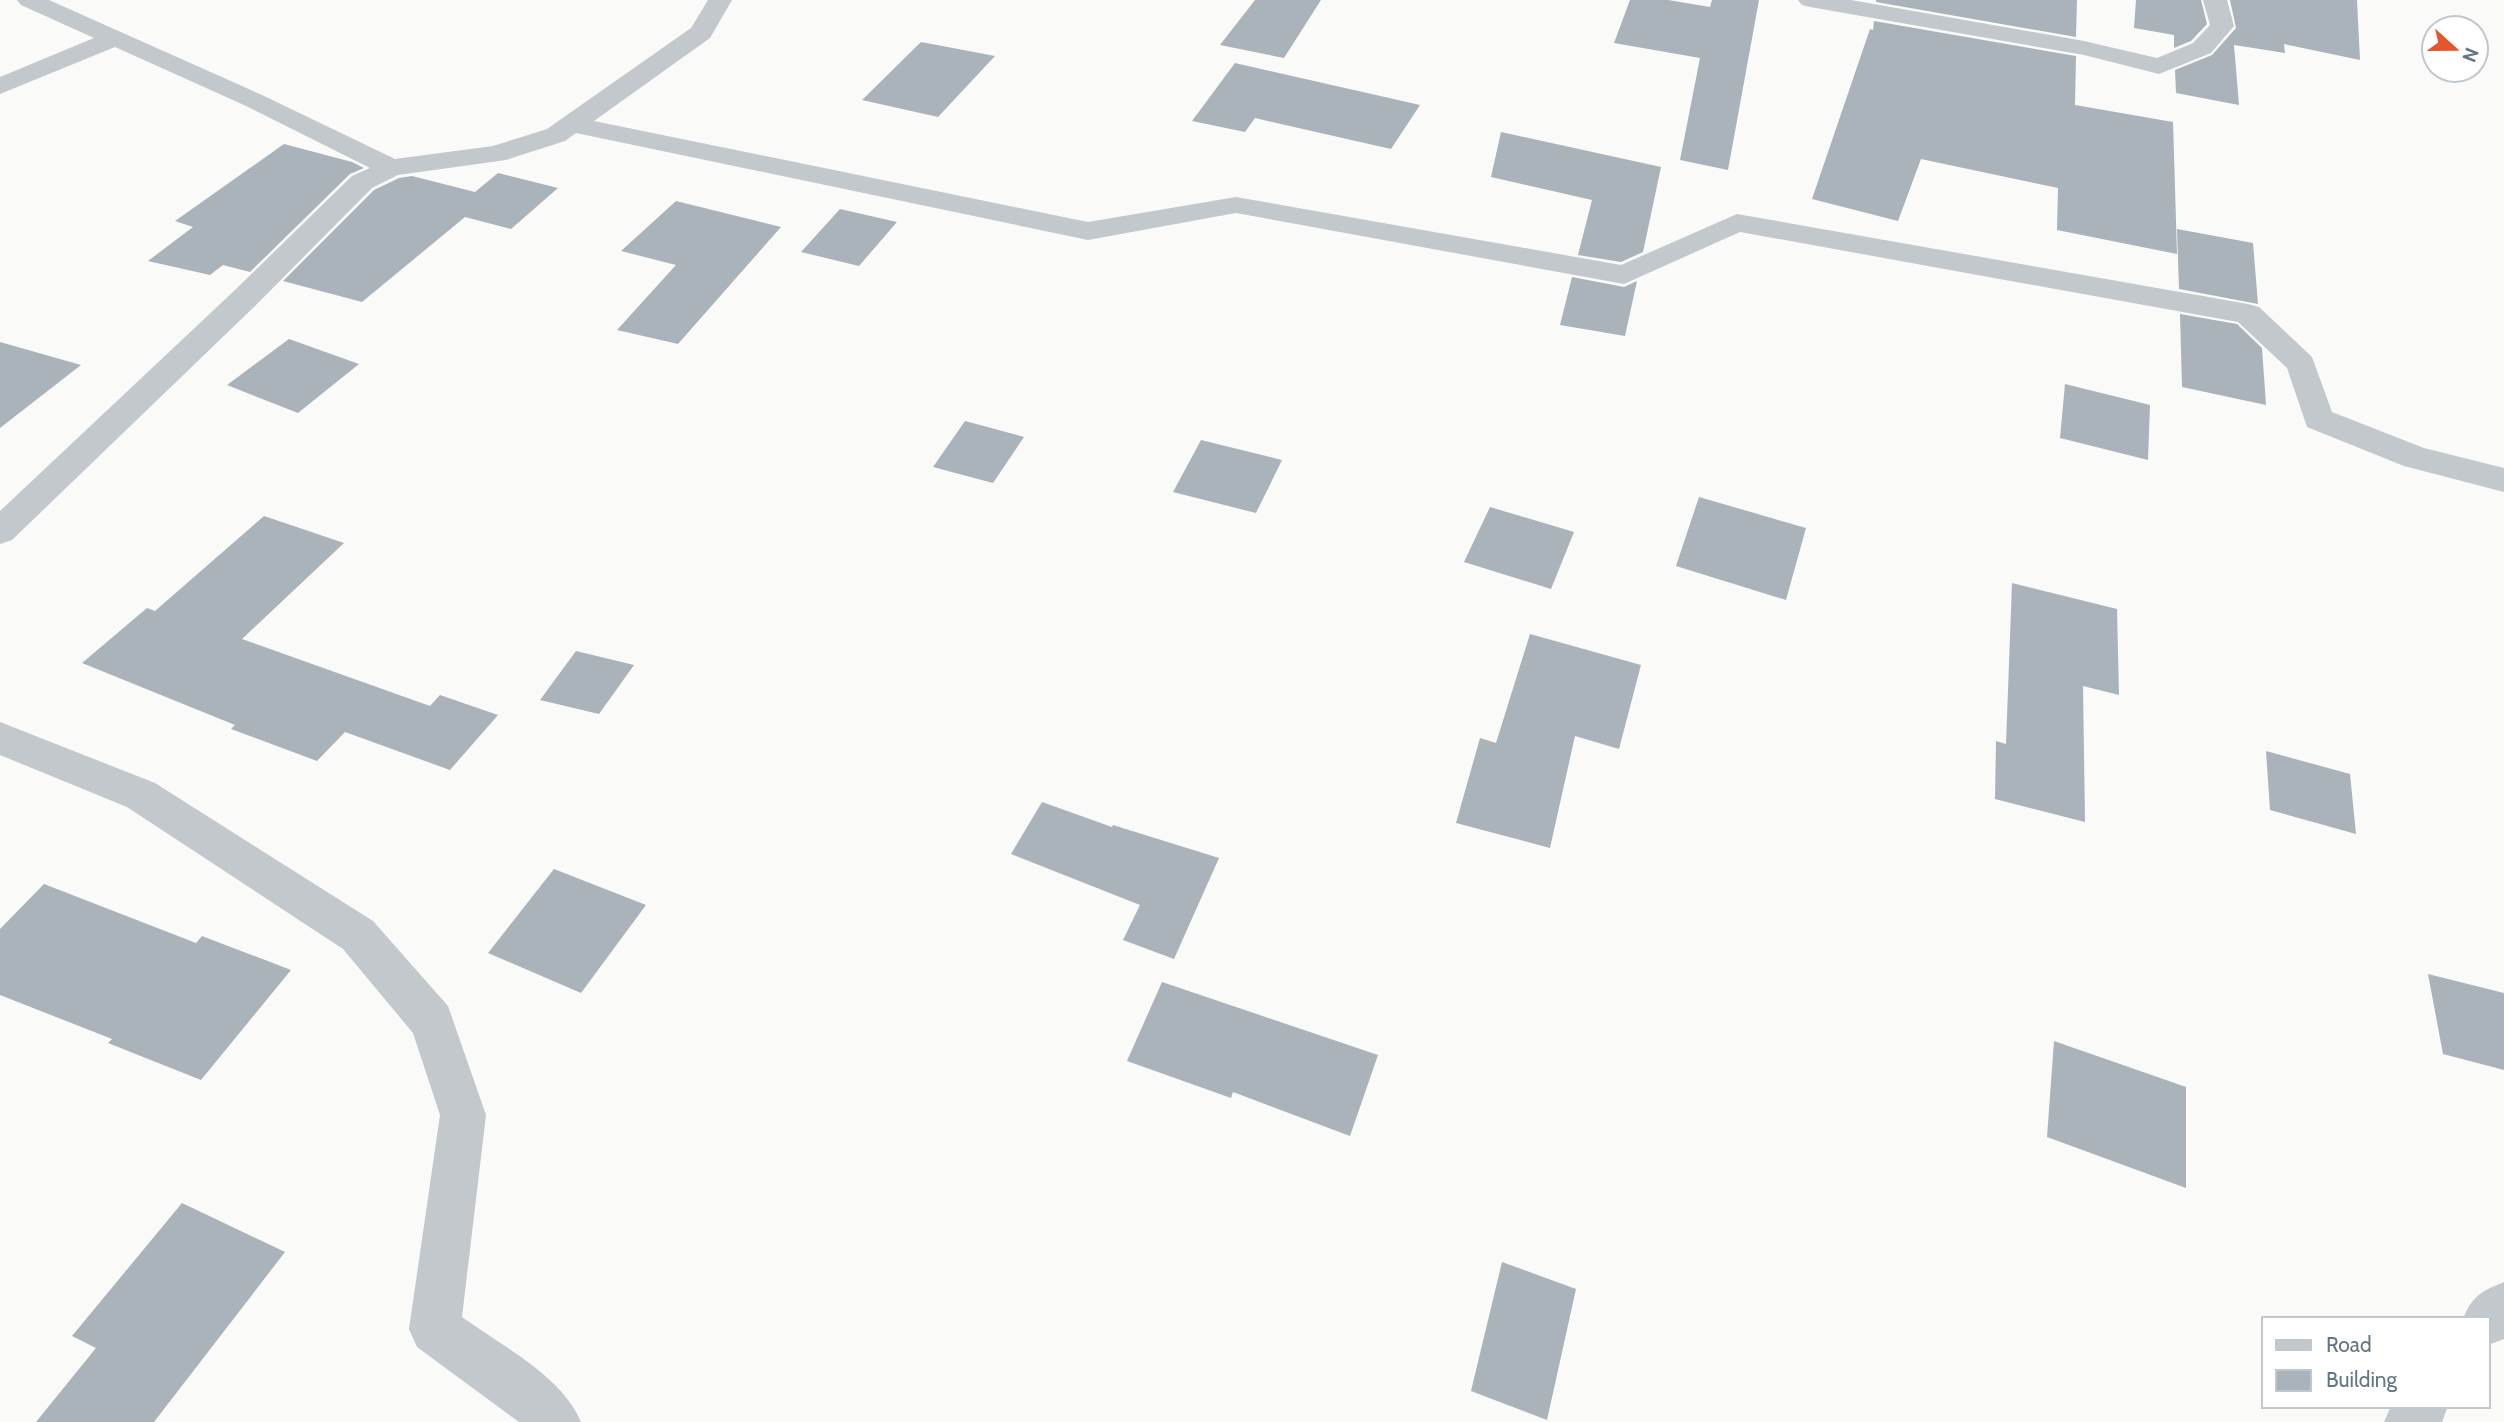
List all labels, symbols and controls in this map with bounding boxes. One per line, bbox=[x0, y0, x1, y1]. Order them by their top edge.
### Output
north arrow bbox=[2420, 14, 2490, 84]
text: N bbox=[2457, 45, 2484, 65]
legend bbox=[2262, 1317, 2490, 1408]
text: Road bbox=[2326, 1332, 2372, 1357]
text: Building bbox=[2326, 1367, 2398, 1392]

